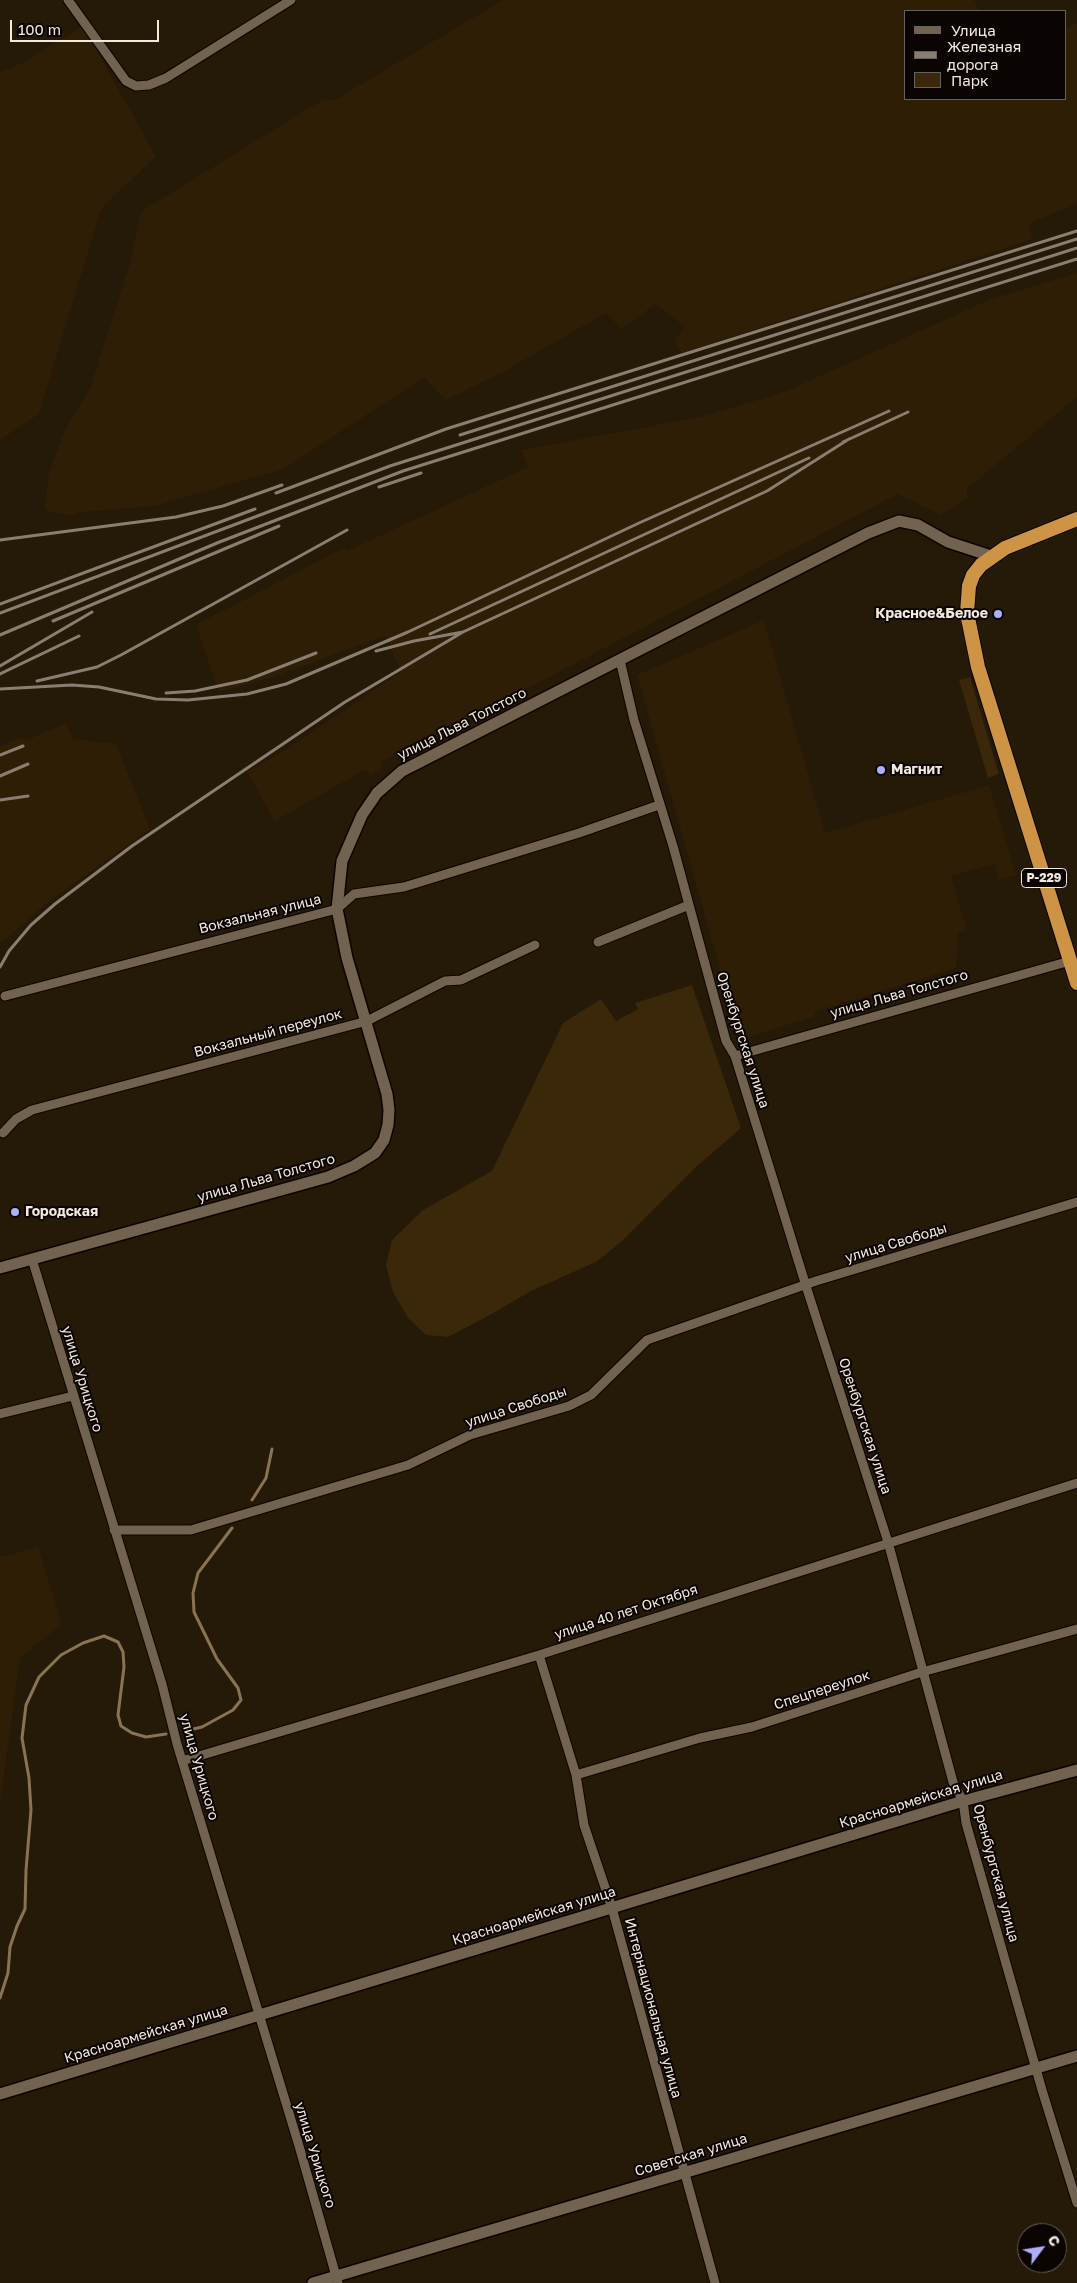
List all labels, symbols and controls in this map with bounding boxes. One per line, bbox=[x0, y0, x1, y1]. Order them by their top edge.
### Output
scale bar bbox=[12, 10, 161, 42]
legend bbox=[904, 10, 1067, 100]
text: 100 m bbox=[18, 20, 61, 38]
text: Улица bbox=[951, 21, 996, 39]
text: Железная дорога bbox=[947, 37, 1021, 73]
text: Парк bbox=[951, 71, 989, 89]
place label: Красное&Белое bbox=[875, 606, 988, 622]
marker: Красное&Белое bbox=[992, 608, 1004, 620]
street label: улица Льва Толстого bbox=[395, 684, 529, 764]
place label: Магнит bbox=[891, 762, 942, 778]
marker: Магнит bbox=[875, 764, 887, 776]
road number: Р-229 bbox=[1022, 868, 1066, 888]
street label: Вокзальная улица bbox=[197, 891, 323, 937]
street label: улица Льва Толстого bbox=[828, 966, 970, 1022]
street label: Оренбургская улица bbox=[713, 970, 773, 1110]
street label: Вокзальный переулок bbox=[192, 1005, 344, 1061]
street label: улица Льва Толстого bbox=[195, 1150, 337, 1206]
place label: Городская bbox=[25, 1204, 98, 1220]
marker: Городская bbox=[9, 1206, 21, 1218]
street label: улица Свободы bbox=[843, 1220, 949, 1266]
street label: улица Урицкого bbox=[58, 1324, 106, 1434]
street label: Оренбургская улица bbox=[835, 1356, 895, 1496]
street label: улица Свободы bbox=[463, 1383, 569, 1431]
street label: улица 40 лет Октября bbox=[552, 1581, 700, 1643]
street label: Спецпереулок bbox=[772, 1667, 872, 1713]
street label: улица Урицкого bbox=[176, 1712, 222, 1822]
street label: Красноармейская улица bbox=[837, 1766, 1005, 1832]
street label: Оренбургская улица bbox=[969, 1802, 1023, 1944]
street label: Красноармейская улица bbox=[450, 1883, 618, 1949]
street label: Интернациональная улица bbox=[621, 1916, 685, 2100]
street label: Красноармейская улица bbox=[62, 2001, 230, 2067]
street label: улица Урицкого bbox=[291, 2100, 339, 2210]
street label: Советская улица bbox=[633, 2130, 749, 2180]
north arrow bbox=[1017, 2223, 1067, 2273]
text: С bbox=[1045, 2232, 1064, 2249]

